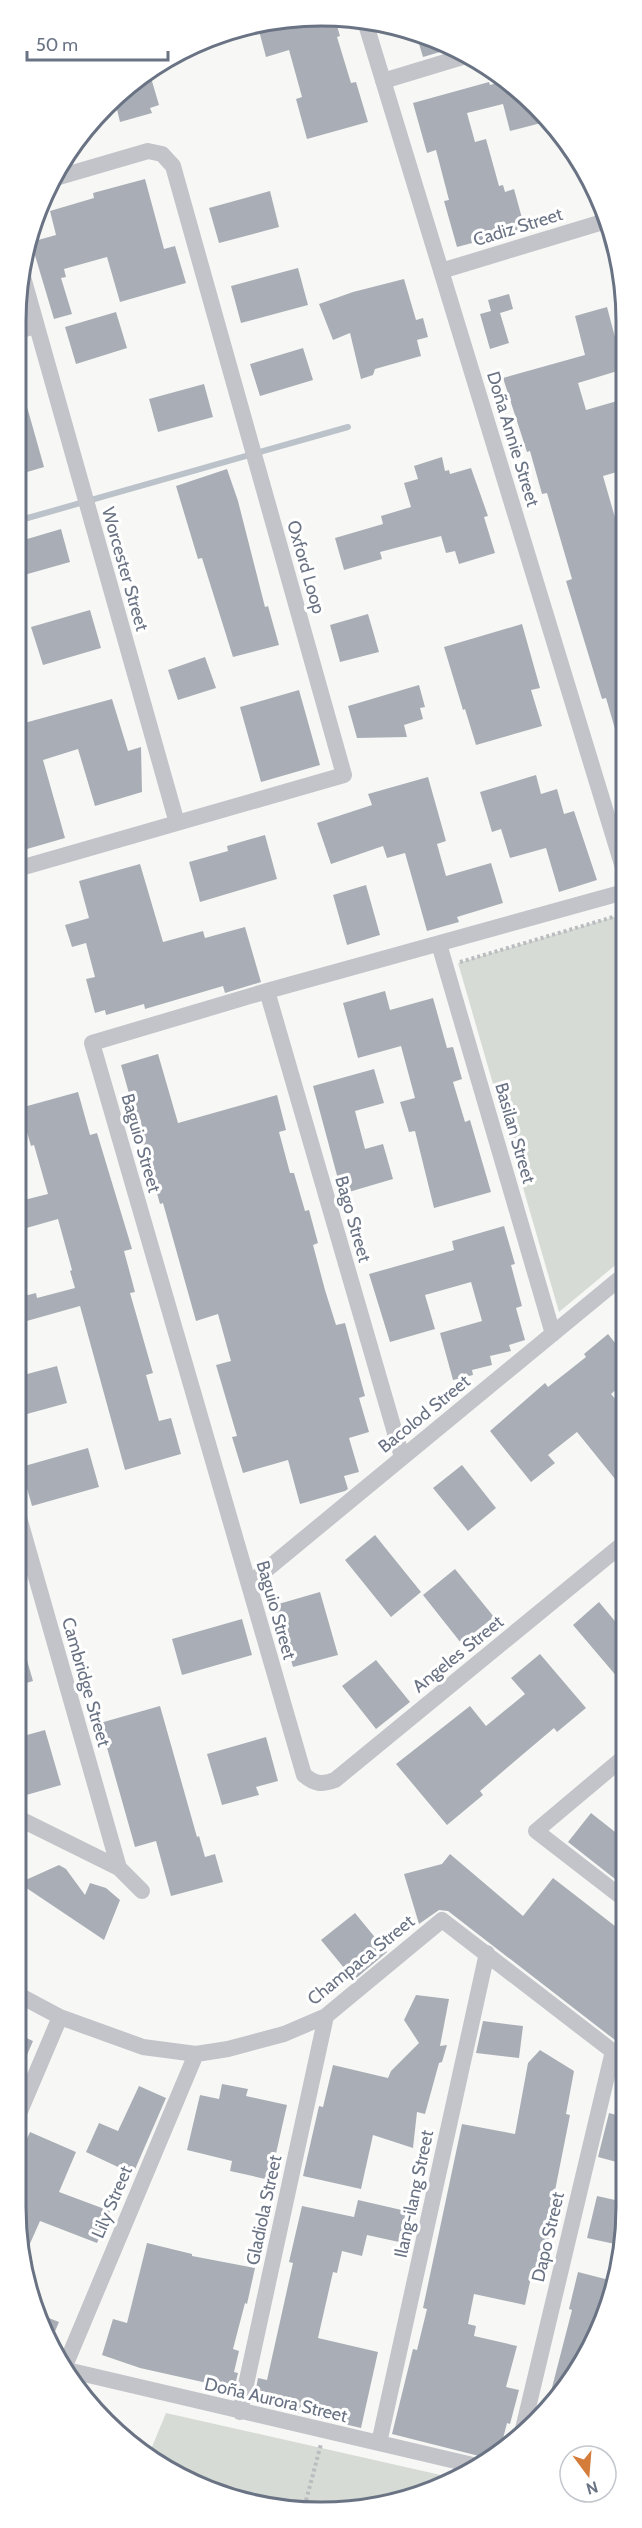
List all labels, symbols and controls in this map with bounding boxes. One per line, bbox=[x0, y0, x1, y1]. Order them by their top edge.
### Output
scale bar bbox=[27, 24, 168, 62]
text: 50 m bbox=[36, 34, 78, 56]
street label: Cadiz Street bbox=[471, 203, 565, 251]
street label: Doña Annie Street bbox=[482, 369, 544, 509]
street label: Worcester Street bbox=[97, 505, 153, 633]
street label: Oxford Loop bbox=[282, 518, 330, 616]
street label: Basilan Street bbox=[490, 1080, 540, 1186]
street label: Baguio Street bbox=[116, 1091, 166, 1195]
street label: Bago Street bbox=[330, 1173, 376, 1265]
street label: Bacolod Street bbox=[374, 1370, 474, 1458]
street label: Baguio Street bbox=[251, 1558, 301, 1662]
street label: Angeles Street bbox=[408, 1611, 508, 1697]
street label: Cambridge Street bbox=[57, 1615, 115, 1749]
street label: Champaca Street bbox=[303, 1910, 419, 2010]
street label: Ilang-ilang Street bbox=[390, 2128, 438, 2260]
street label: Gladiola Street bbox=[242, 2153, 286, 2267]
street label: Lily Street bbox=[87, 2163, 137, 2241]
street label: Dapo Street bbox=[527, 2190, 569, 2284]
street label: Doña Aurora Street bbox=[202, 2373, 350, 2427]
north arrow bbox=[558, 2444, 618, 2504]
text: N bbox=[584, 2477, 600, 2499]

